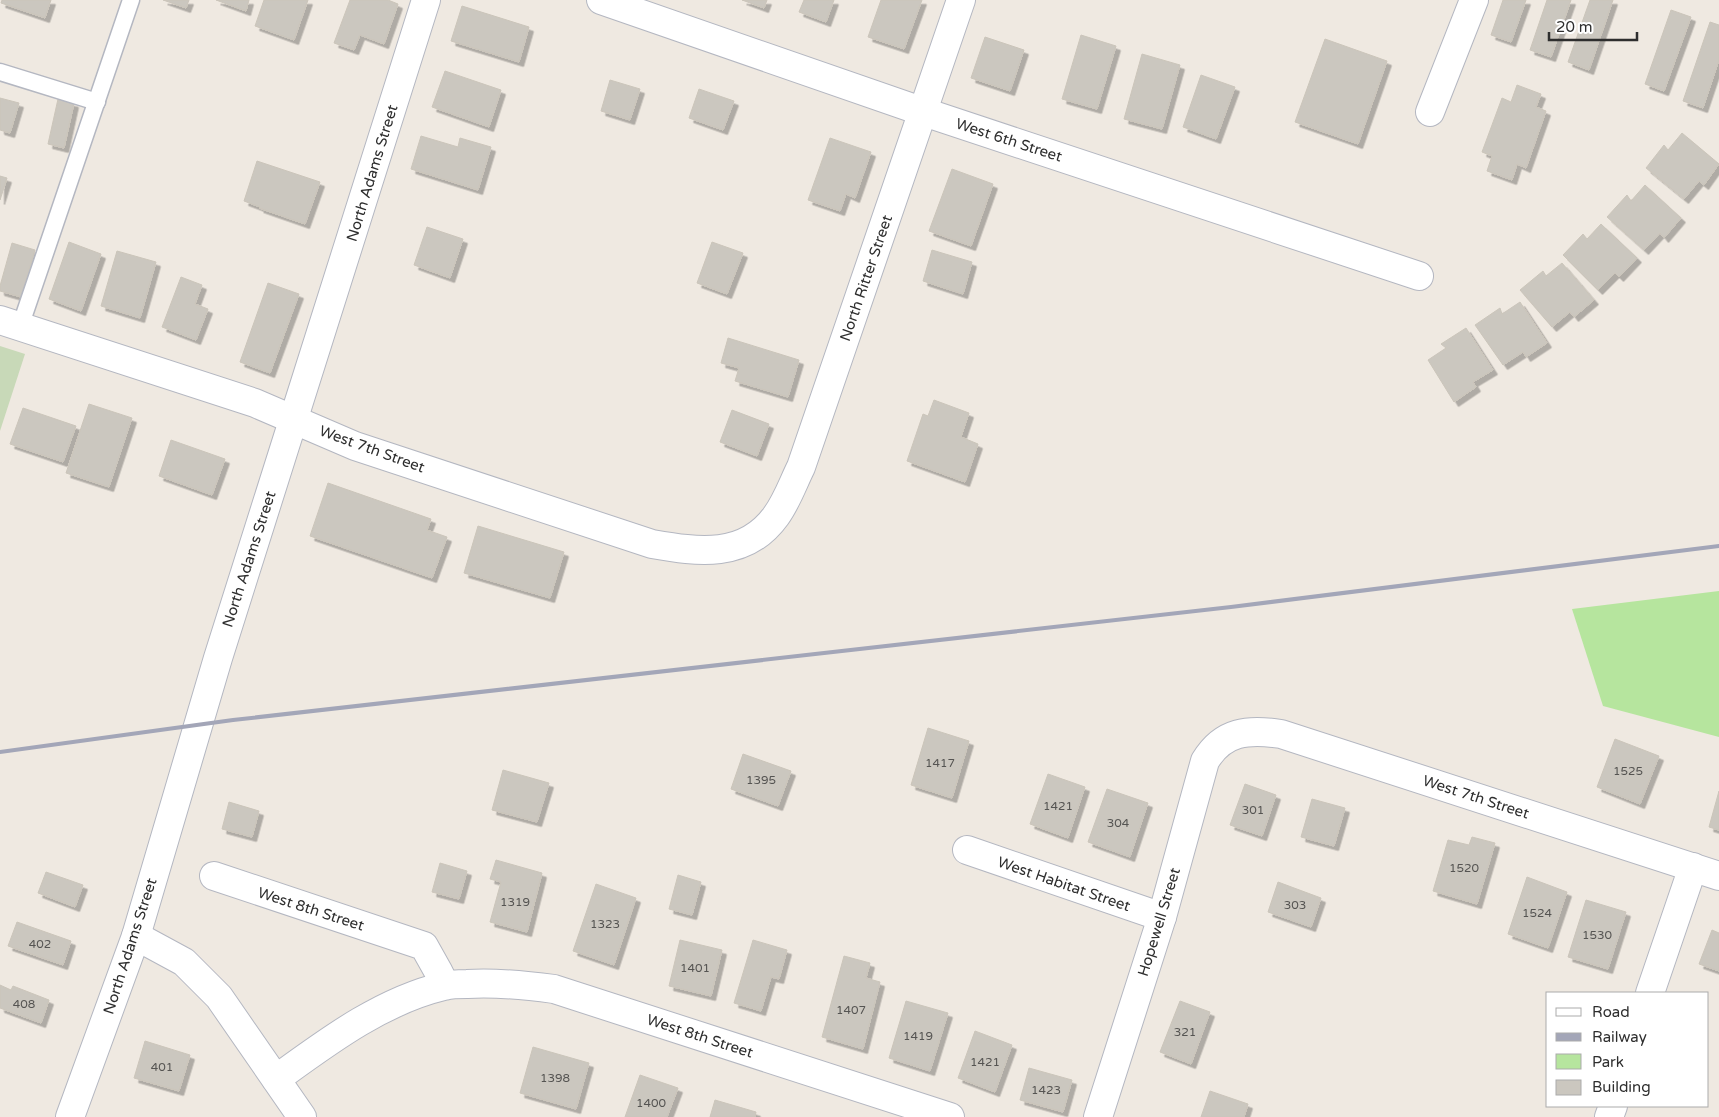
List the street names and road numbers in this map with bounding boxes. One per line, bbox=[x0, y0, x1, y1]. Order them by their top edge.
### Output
street label: North Adams Street bbox=[343, 102, 401, 244]
street label: West 6th Street bbox=[954, 114, 1065, 166]
street label: North Ritter Street bbox=[836, 212, 896, 343]
street label: West 7th Street bbox=[317, 422, 427, 476]
street label: North Adams Street bbox=[218, 488, 280, 629]
street label: West 7th Street bbox=[1421, 771, 1532, 823]
street label: West Habitat Street bbox=[995, 853, 1133, 915]
street label: Hopewell Street bbox=[1134, 865, 1184, 978]
street label: North Adams Street bbox=[99, 875, 161, 1016]
street label: West 8th Street bbox=[256, 883, 367, 935]
street label: West 8th Street bbox=[645, 1010, 756, 1062]

